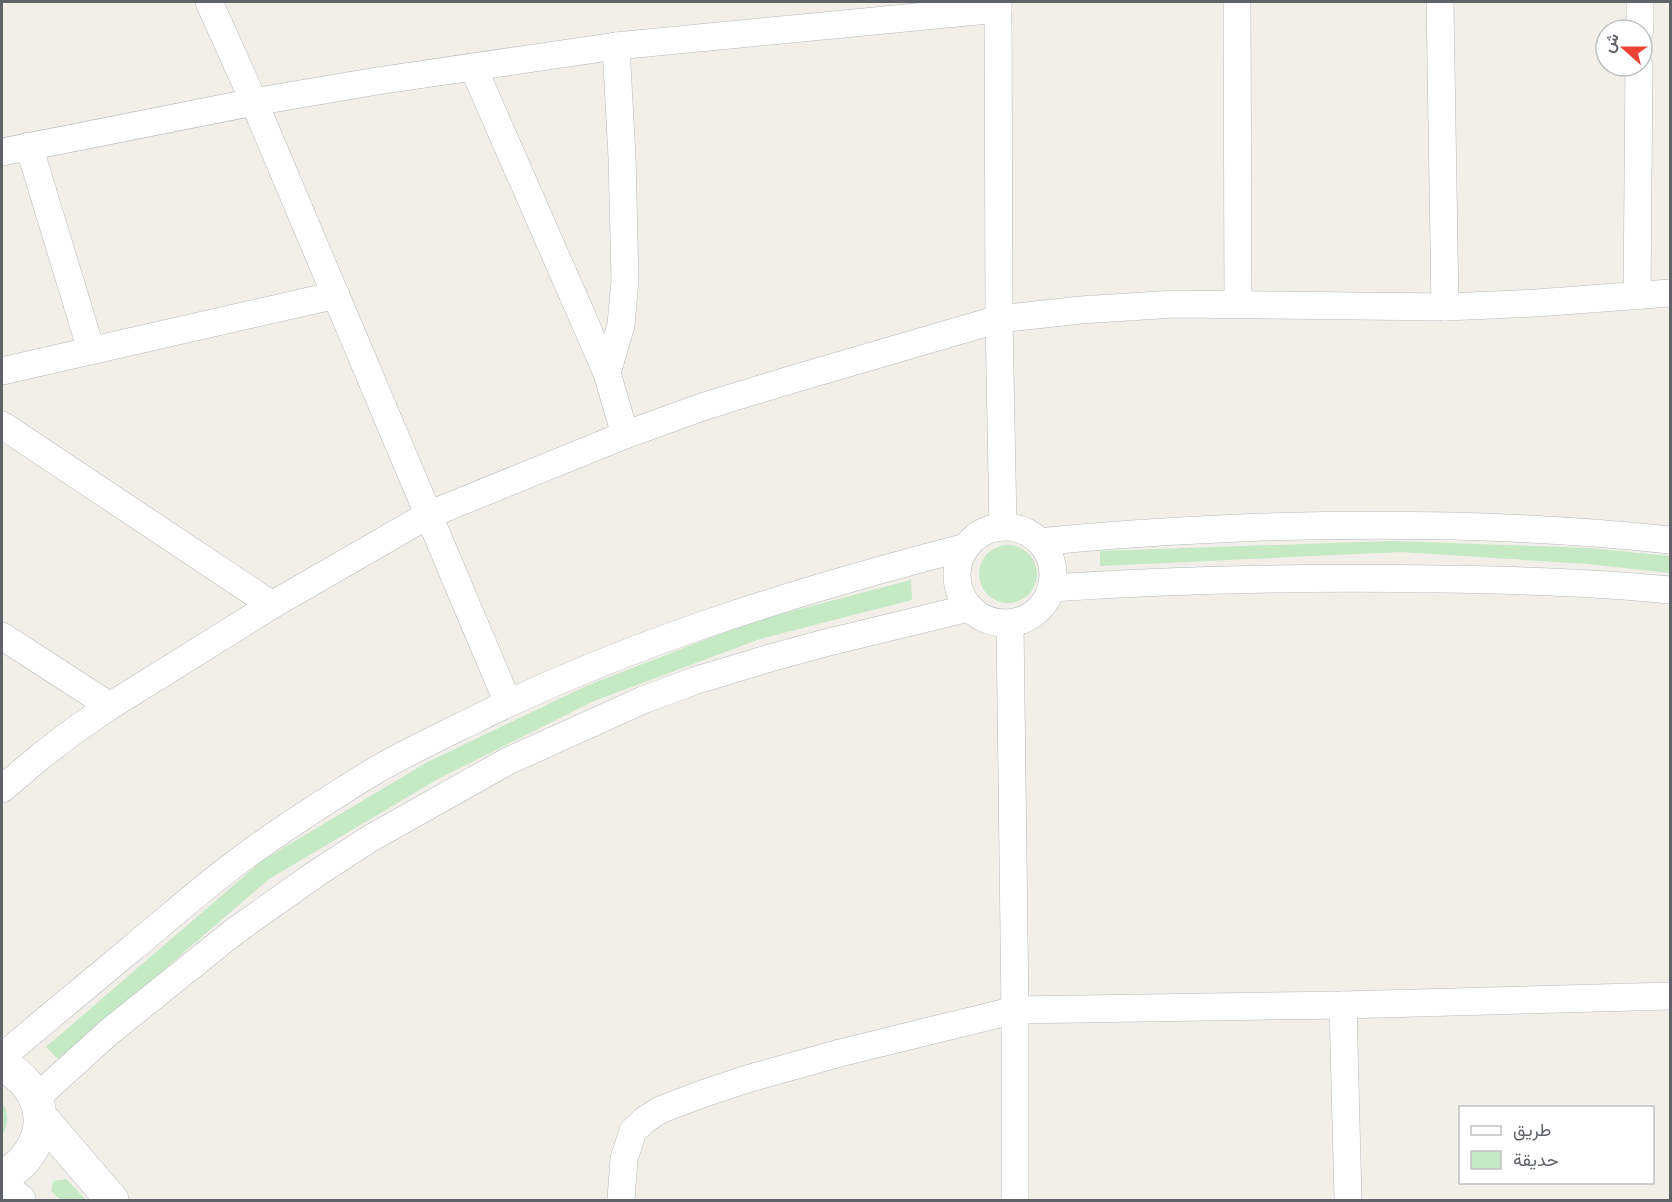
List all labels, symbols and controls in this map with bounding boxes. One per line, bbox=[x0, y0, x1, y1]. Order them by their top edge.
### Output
north arrow bbox=[1594, 18, 1654, 78]
text: ش bbox=[1598, 30, 1623, 55]
legend bbox=[1459, 1106, 1654, 1184]
text: طريق bbox=[1513, 1119, 1551, 1141]
text: حديقة bbox=[1513, 1149, 1559, 1171]

